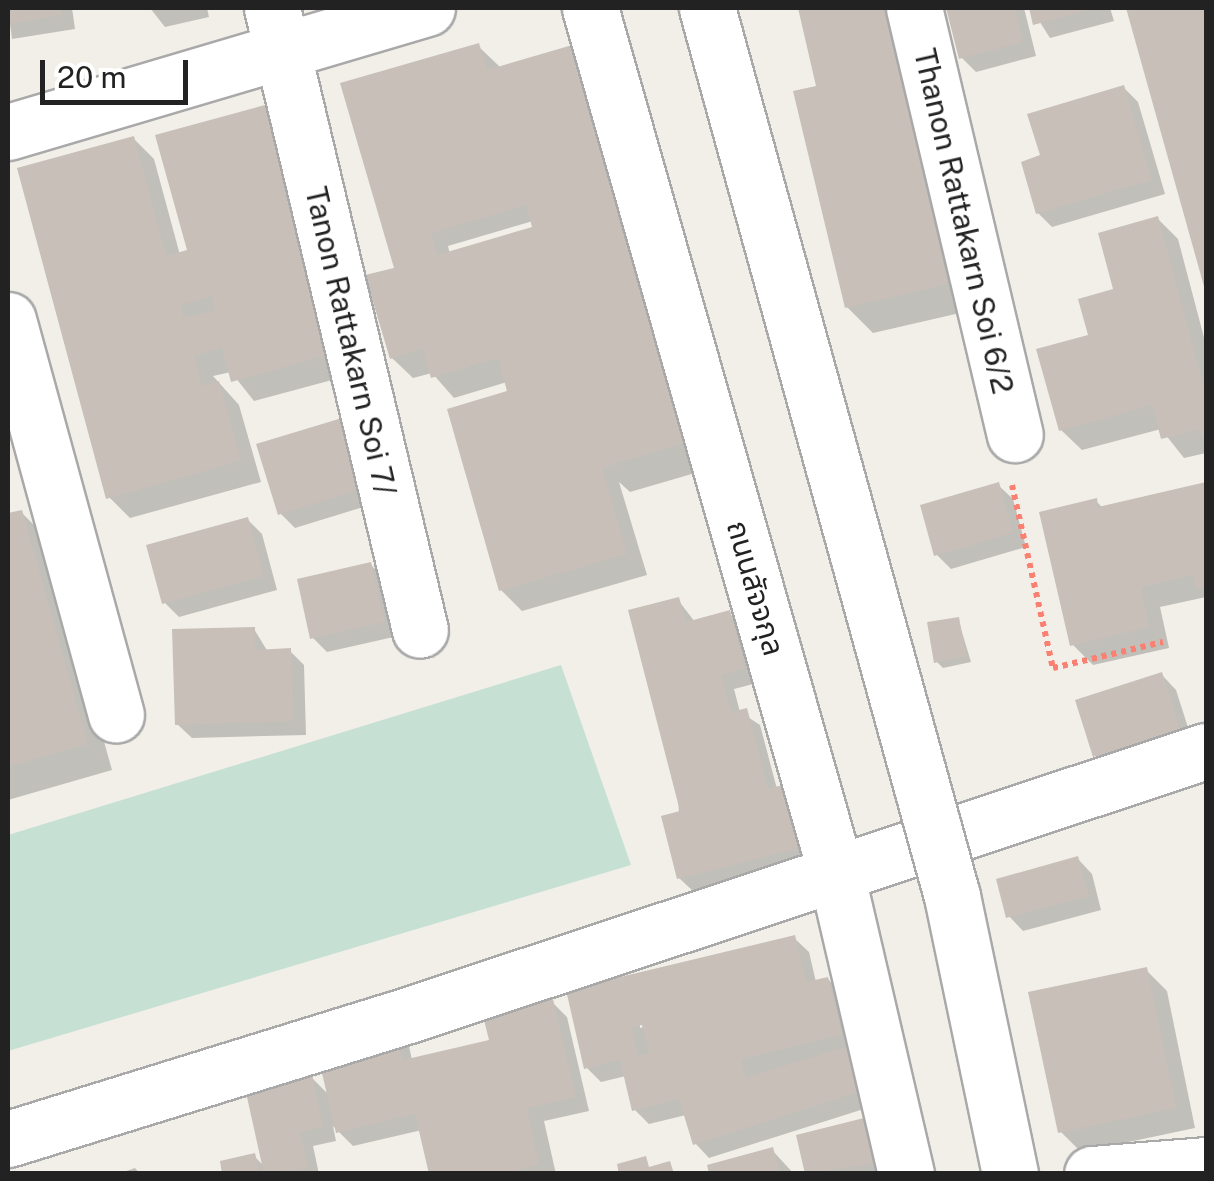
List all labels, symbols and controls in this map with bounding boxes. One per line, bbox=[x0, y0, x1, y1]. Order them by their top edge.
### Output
scale bar bbox=[45, 40, 192, 102]
street label: Thanon Rattakarn Soi 6/2 bbox=[907, 45, 1021, 397]
text: 20 m bbox=[57, 59, 126, 95]
street label: Tanon Rattakarn Soi 7/ bbox=[298, 183, 404, 499]
street label: ถนนสัจจกุล bbox=[720, 516, 792, 660]

